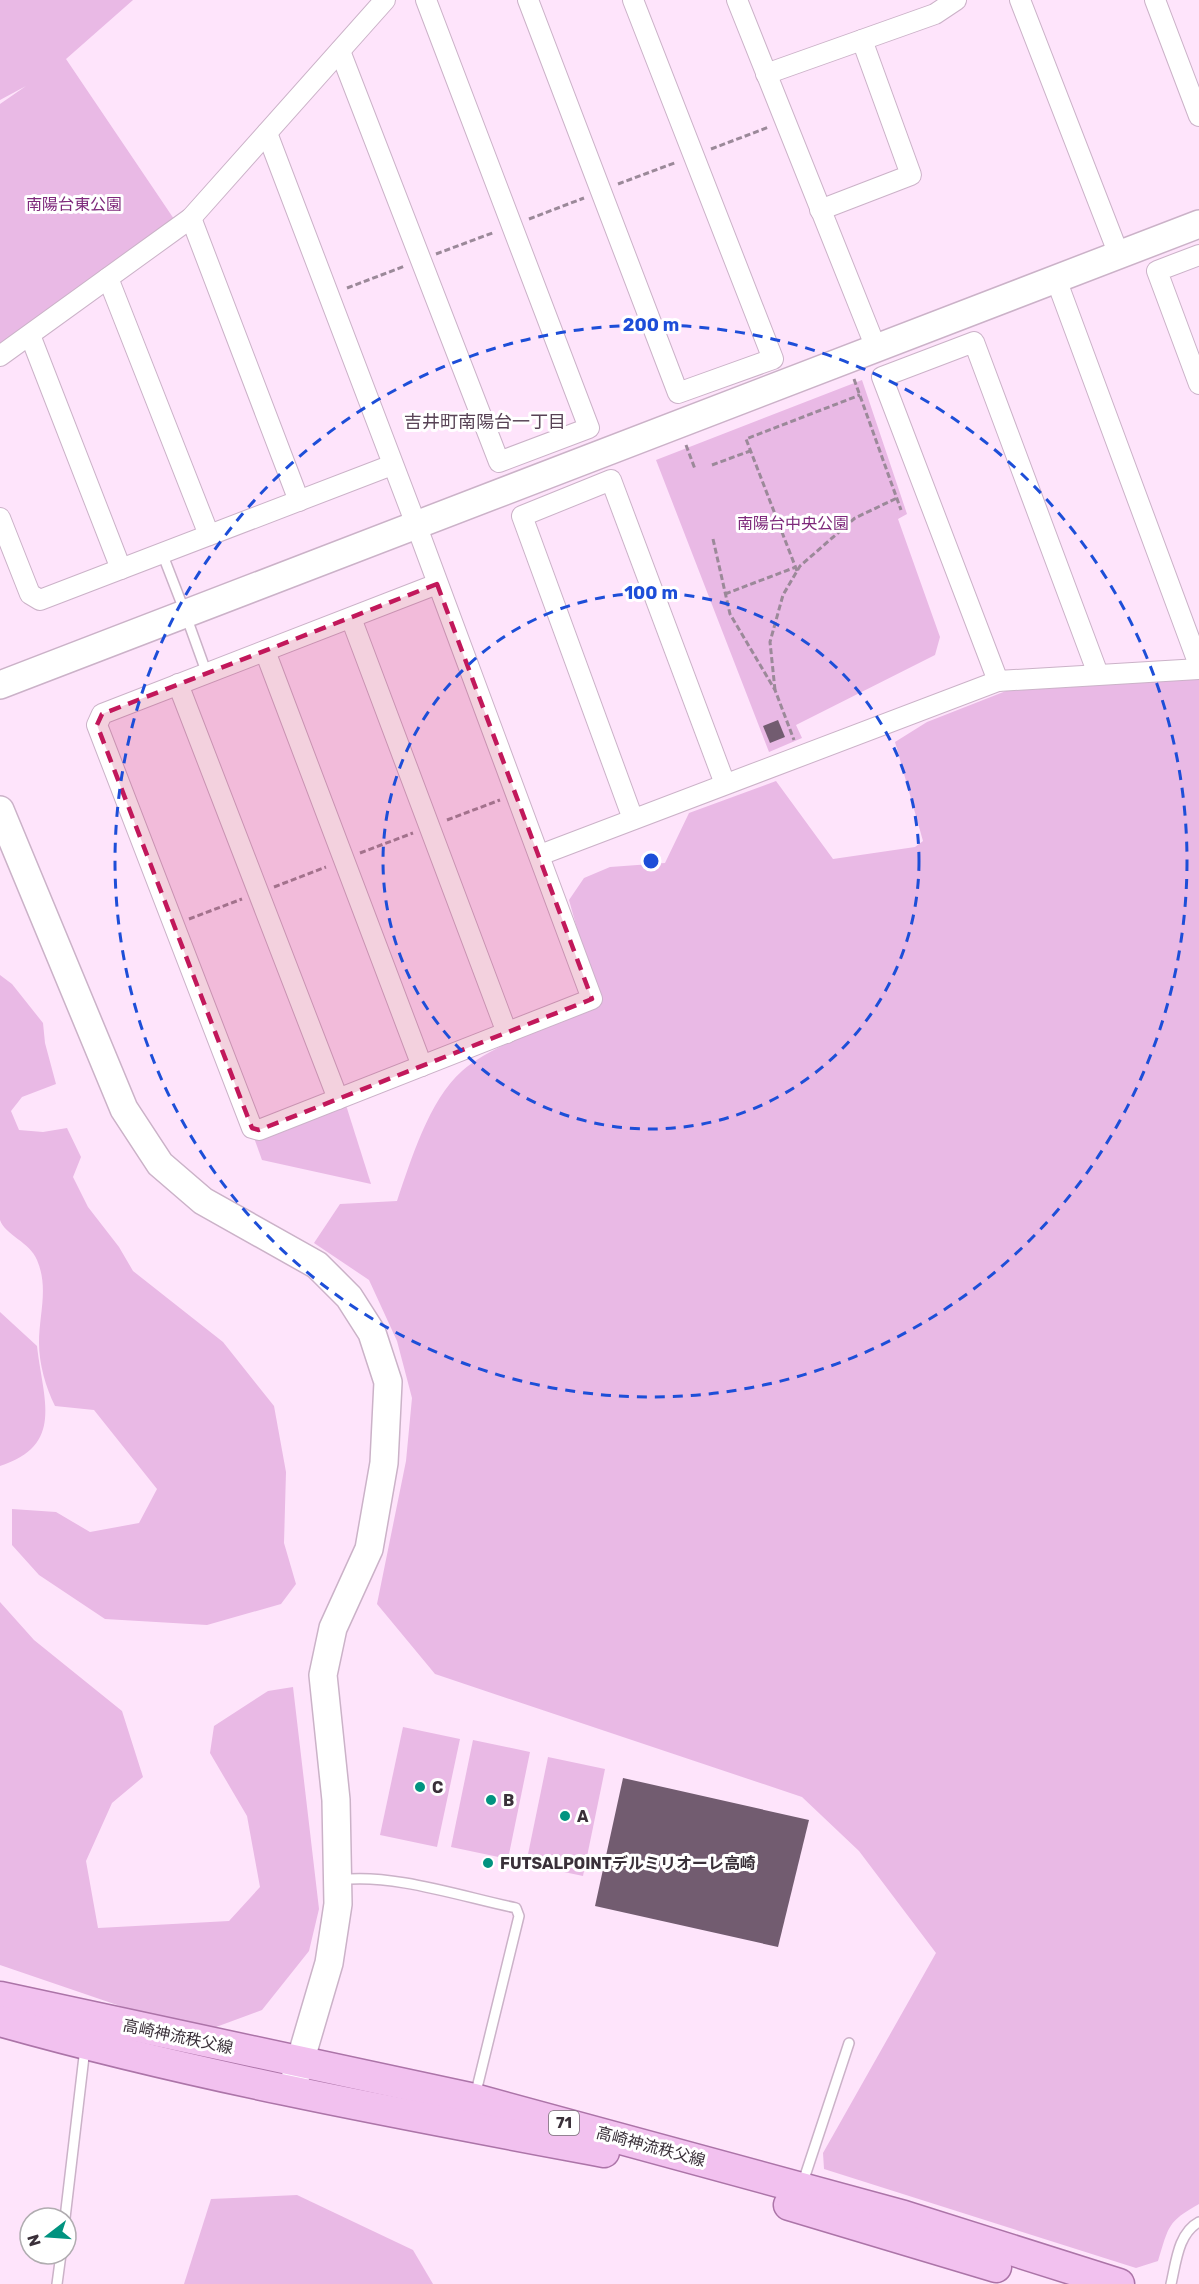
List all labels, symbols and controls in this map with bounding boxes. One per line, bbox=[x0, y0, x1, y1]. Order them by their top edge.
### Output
park label: 南陽台東公園 bbox=[26, 195, 122, 214]
text: 200 m bbox=[623, 314, 679, 336]
district label: 吉井町南陽台一丁目 bbox=[404, 411, 566, 433]
park label: 南陽台中央公園 bbox=[737, 514, 849, 533]
text: 100 m bbox=[624, 582, 678, 604]
centre of rings bbox=[641, 851, 661, 871]
place label: C bbox=[432, 1778, 443, 1797]
marker: C bbox=[413, 1780, 427, 1794]
place label: B bbox=[503, 1791, 514, 1810]
marker: B bbox=[484, 1793, 498, 1807]
place label: A bbox=[577, 1807, 589, 1826]
marker: A bbox=[558, 1809, 572, 1823]
place label: FUTSALPOINTデルミリオーレ高崎 bbox=[500, 1854, 756, 1873]
marker: FUTSALPOINTデルミリオーレ高崎 bbox=[481, 1856, 495, 1870]
street label: 高崎神流秩父線 bbox=[121, 2016, 235, 2057]
road number: 71 bbox=[549, 2111, 579, 2135]
street label: 高崎神流秩父線 bbox=[594, 2123, 707, 2170]
north arrow bbox=[18, 2206, 78, 2266]
text: N bbox=[23, 2232, 45, 2249]

